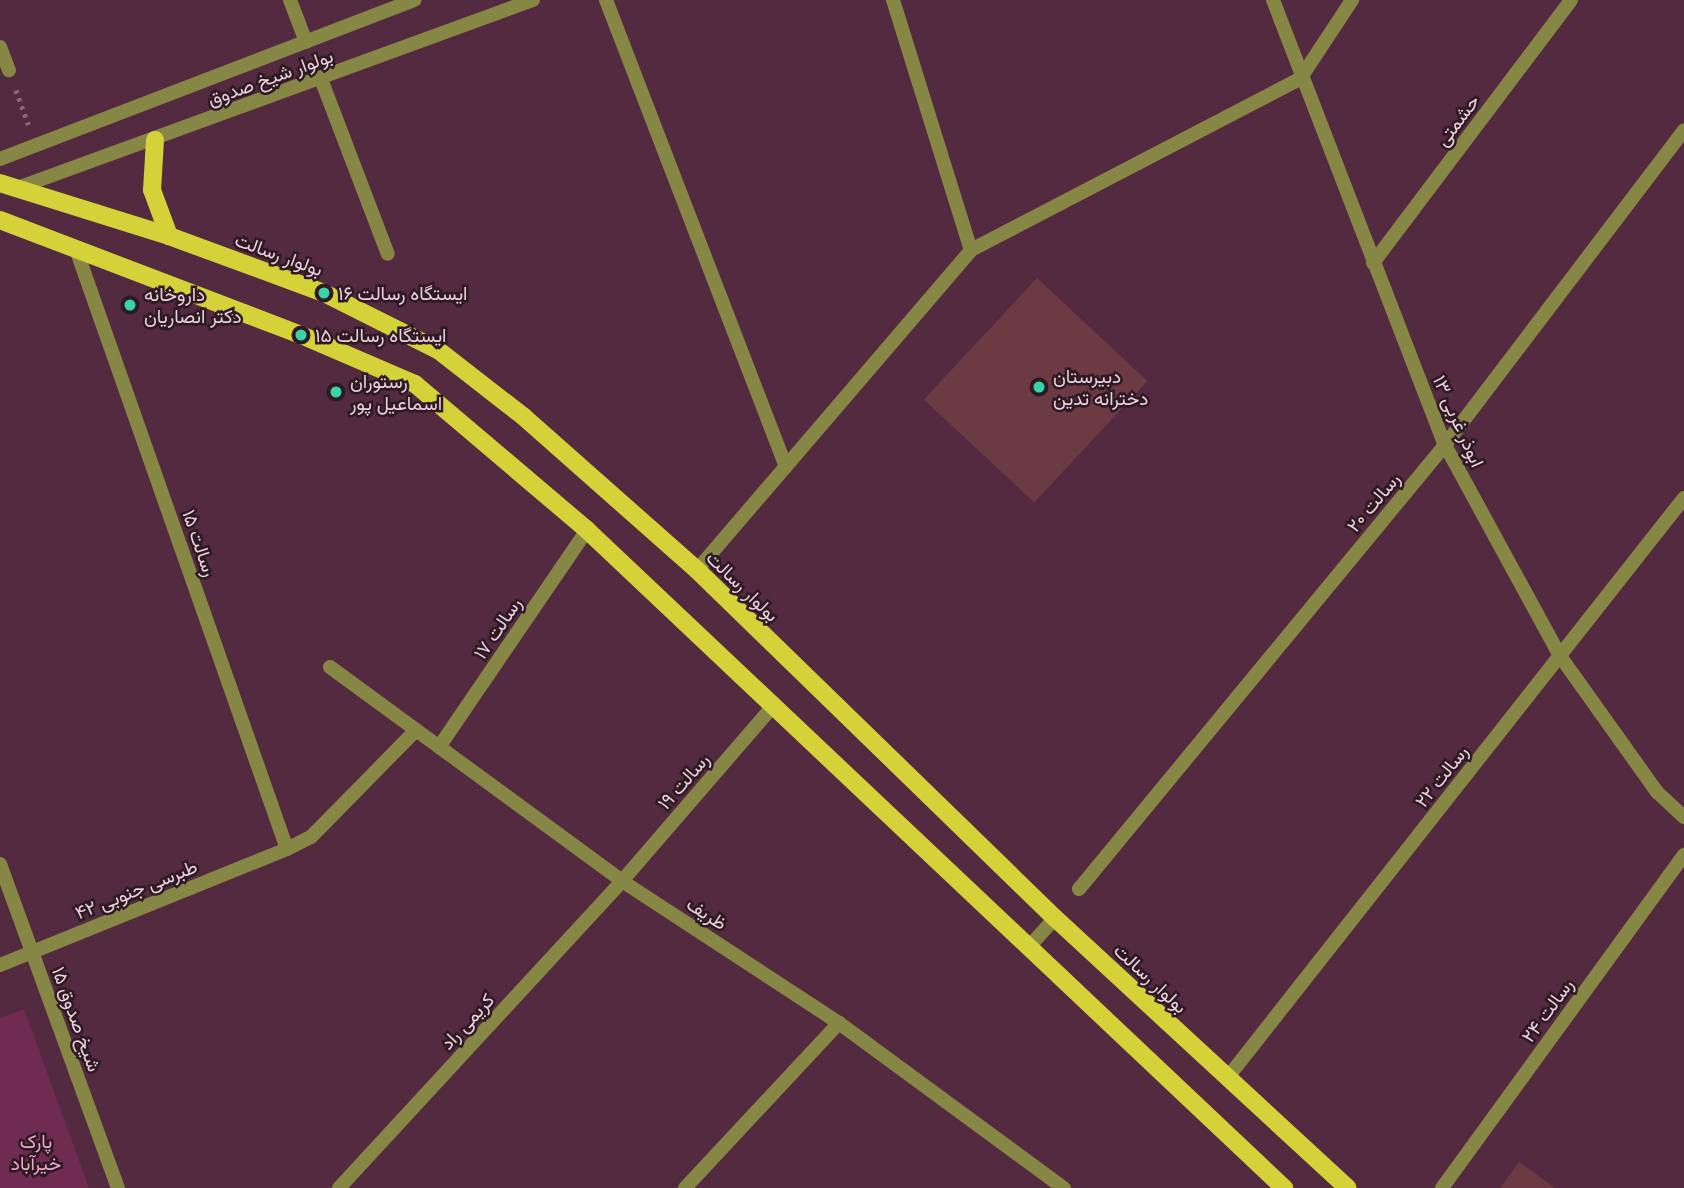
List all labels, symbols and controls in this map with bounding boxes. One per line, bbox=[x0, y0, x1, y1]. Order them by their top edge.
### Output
street label: بولوار شیخ صدوق bbox=[204, 44, 336, 110]
street label: حشمتی bbox=[1430, 90, 1484, 150]
street label: بولوار رسالت bbox=[232, 228, 326, 280]
place label: ایستگاه رسالت ۱۶ bbox=[338, 282, 468, 304]
place label: داروخانه دکتر انصاریان bbox=[144, 283, 242, 327]
marker: ایستگاه رسالت ۱۶ bbox=[316, 285, 332, 301]
marker: داروخانه دکتر انصاریان bbox=[122, 297, 138, 313]
place label: ایستگاه رسالت ۱۵ bbox=[315, 324, 446, 346]
marker: ایستگاه رسالت ۱۵ bbox=[293, 327, 309, 343]
place label: دبیرستان دخترانه تدین bbox=[1053, 365, 1148, 409]
place label: رستوران اسماعیل پور bbox=[350, 370, 442, 414]
street label: ابوذر غربی ۱۳ bbox=[1429, 372, 1489, 470]
marker: دبیرستان دخترانه تدین bbox=[1031, 379, 1047, 395]
marker: رستوران اسماعیل پور bbox=[328, 384, 344, 400]
street label: رسالت ۲۰ bbox=[1342, 468, 1404, 536]
street label: رسالت ۱۵ bbox=[178, 506, 222, 580]
street label: بولوار رسالت bbox=[702, 546, 784, 626]
street label: رسالت ۱۷ bbox=[468, 593, 526, 663]
street label: رسالت ۲۲ bbox=[1410, 740, 1472, 812]
street label: رسالت ۱۹ bbox=[652, 748, 714, 814]
street label: طبرسی جنوبی ۴۲ bbox=[72, 854, 200, 924]
street label: ظریف bbox=[683, 892, 731, 934]
street label: بولوار رسالت bbox=[1110, 938, 1192, 1018]
street label: شیخ صدوق ۱۵ bbox=[48, 964, 106, 1074]
street label: رسالت ۲۴ bbox=[1516, 974, 1578, 1046]
street label: کریمی راد bbox=[435, 988, 499, 1054]
park label: پارک خیرآباد bbox=[11, 1130, 61, 1174]

